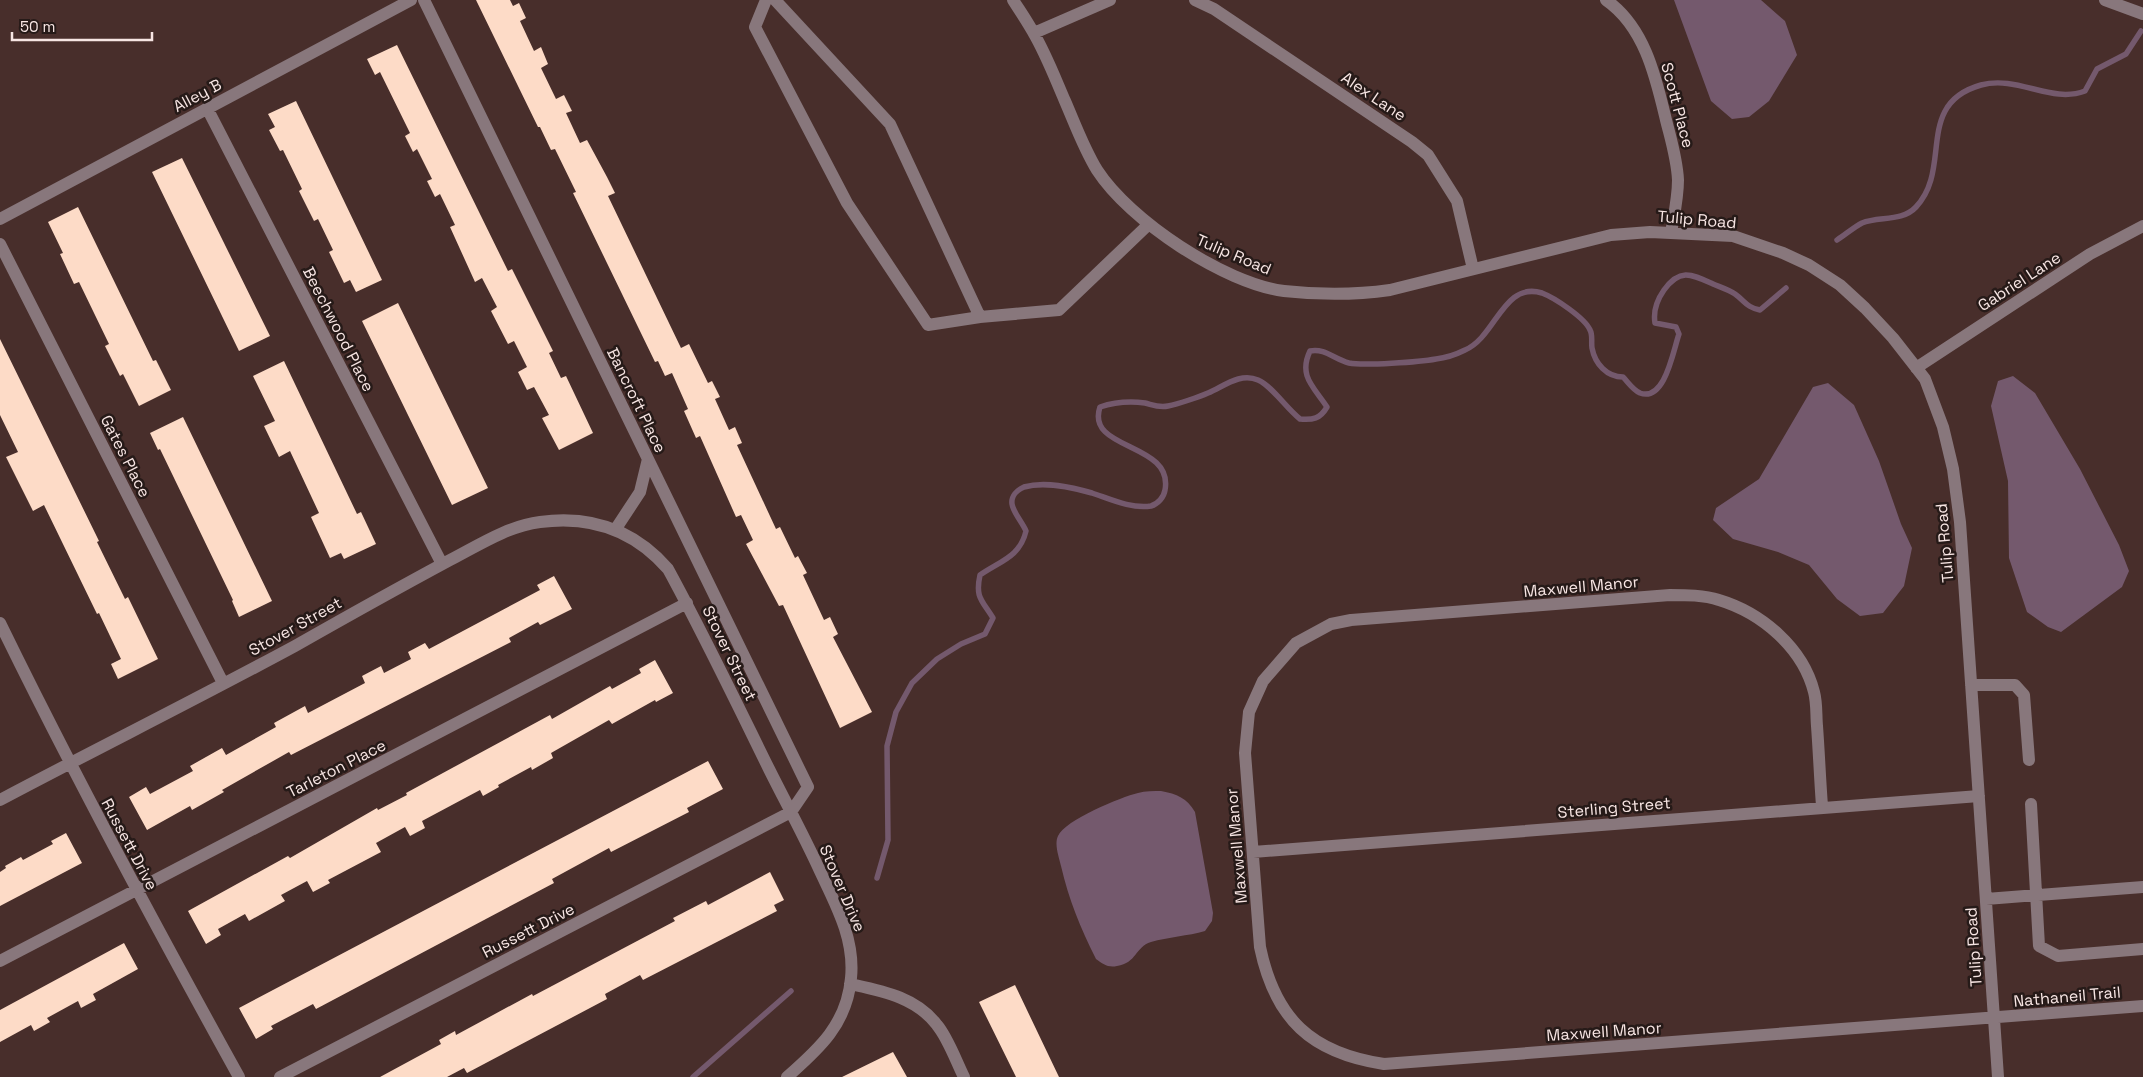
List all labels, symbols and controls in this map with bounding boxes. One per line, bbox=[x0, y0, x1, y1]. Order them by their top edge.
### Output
scale bar bbox=[12, 10, 152, 42]
text: 50 m bbox=[20, 17, 55, 36]
street label: Scott Place bbox=[1656, 60, 1699, 150]
street label: Alex Lane bbox=[1337, 67, 1410, 126]
street label: Alley B bbox=[169, 74, 225, 117]
street label: Tulip Road bbox=[1656, 206, 1737, 233]
street label: Tulip Road bbox=[1193, 229, 1274, 280]
street label: Gabriel Lane bbox=[1974, 247, 2065, 316]
street label: Beechwood Place bbox=[298, 263, 379, 395]
street label: Bancroft Place bbox=[602, 344, 671, 456]
street label: Gates Place bbox=[96, 411, 155, 501]
street label: Tulip Road bbox=[1931, 502, 1958, 583]
street label: Maxwell Manor bbox=[1523, 571, 1639, 602]
street label: Stover Street bbox=[245, 592, 345, 661]
street label: Stover Street bbox=[697, 602, 762, 704]
street label: Tarleton Place bbox=[283, 734, 389, 802]
street label: Maxwell Manor bbox=[1221, 788, 1252, 904]
street label: Sterling Street bbox=[1557, 792, 1671, 823]
street label: Russett Drive bbox=[97, 795, 163, 894]
street label: Stover Drive bbox=[815, 841, 870, 935]
street label: Russett Drive bbox=[478, 898, 578, 963]
street label: Tulip Road bbox=[1960, 907, 1987, 987]
street label: Nathaneil Trail bbox=[2013, 981, 2122, 1012]
street label: Maxwell Manor bbox=[1546, 1017, 1662, 1046]

